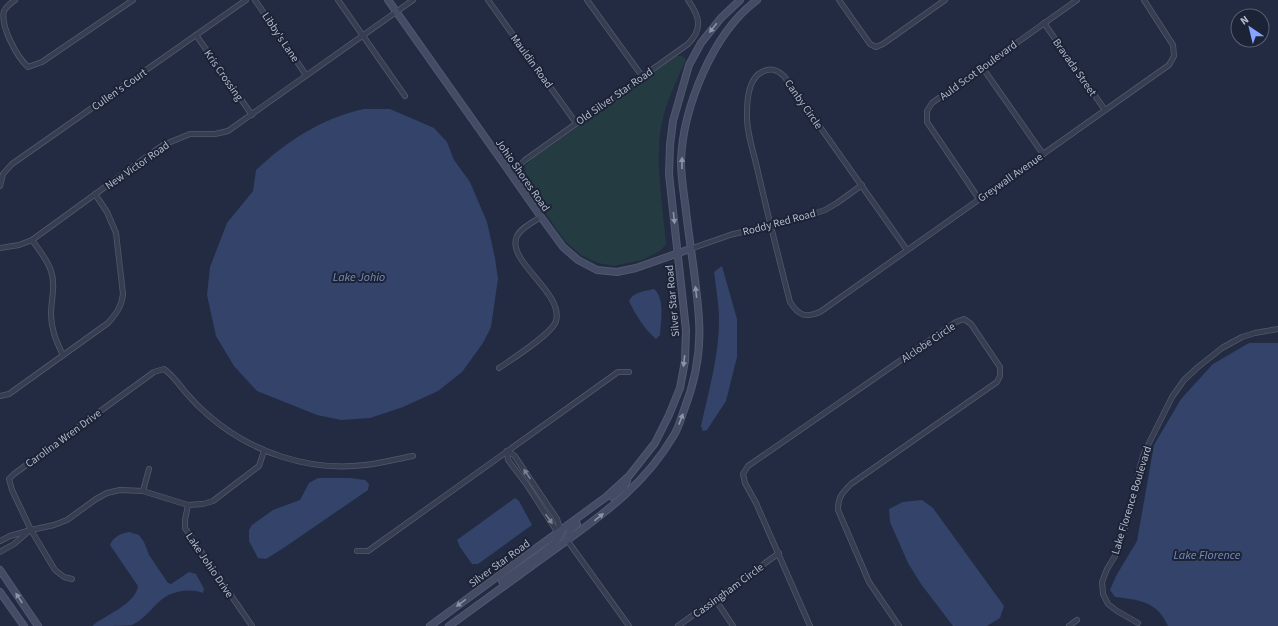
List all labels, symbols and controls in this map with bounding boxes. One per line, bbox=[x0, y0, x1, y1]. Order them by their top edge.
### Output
north arrow bbox=[1230, 8, 1270, 48]
street label: Libby's Lane bbox=[258, 9, 303, 66]
text: N bbox=[1237, 12, 1252, 28]
one-way arrow bbox=[709, 23, 717, 34]
street label: Mauldin Road bbox=[507, 31, 556, 91]
street label: Bravada Street bbox=[1049, 35, 1100, 99]
street label: Auld Scot Boulevard bbox=[937, 37, 1020, 104]
street label: Kris Crossing bbox=[200, 47, 247, 104]
street label: Old Silver Star Road bbox=[573, 64, 656, 129]
street label: Cullen's Court bbox=[89, 65, 150, 114]
street label: Canby Circle bbox=[781, 77, 826, 132]
street label: Johio Shores Road bbox=[492, 136, 553, 215]
street label: New Victor Road bbox=[102, 138, 172, 193]
street label: Greywall Avenue bbox=[975, 149, 1046, 205]
one-way arrow bbox=[679, 156, 685, 169]
street label: Roddy Red Road bbox=[741, 206, 817, 239]
one-way arrow bbox=[671, 212, 677, 224]
street label: Silver Star Road bbox=[662, 264, 683, 338]
water label: Lake Johio bbox=[333, 269, 385, 286]
one-way arrow bbox=[693, 286, 699, 298]
street label: Alclobe Circle bbox=[898, 318, 959, 366]
one-way arrow bbox=[681, 355, 687, 367]
street label: Carolina Wren Drive bbox=[22, 405, 105, 471]
one-way arrow bbox=[678, 413, 684, 425]
street label: Lake Florence Boulevard bbox=[1108, 444, 1155, 556]
one-way arrow bbox=[523, 469, 531, 480]
one-way arrow bbox=[593, 513, 604, 522]
one-way arrow bbox=[545, 514, 553, 525]
street label: Lake Johio Drive bbox=[182, 530, 237, 601]
street label: Silver Star Road bbox=[466, 536, 533, 591]
water label: Lake Florence bbox=[1173, 547, 1241, 564]
street label: Cassingham Circle bbox=[690, 559, 767, 621]
one-way arrow bbox=[15, 593, 23, 603]
one-way arrow bbox=[456, 599, 466, 607]

